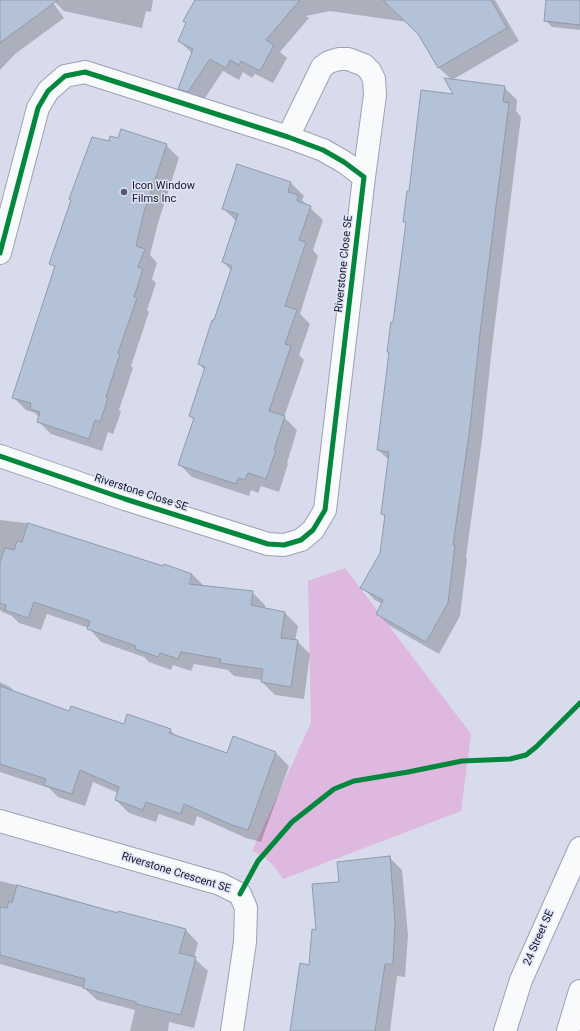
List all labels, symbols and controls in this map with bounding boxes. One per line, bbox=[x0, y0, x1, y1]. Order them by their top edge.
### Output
place label: Icon Window Films Inc bbox=[132, 179, 195, 205]
marker: Icon Window Films Inc bbox=[119, 187, 129, 197]
street label: Riverstone Close SE bbox=[332, 215, 356, 313]
street label: Riverstone Close SE bbox=[93, 472, 189, 514]
street label: Riverstone Crescent SE bbox=[120, 850, 232, 896]
street label: 24 Street SE bbox=[521, 908, 557, 968]

